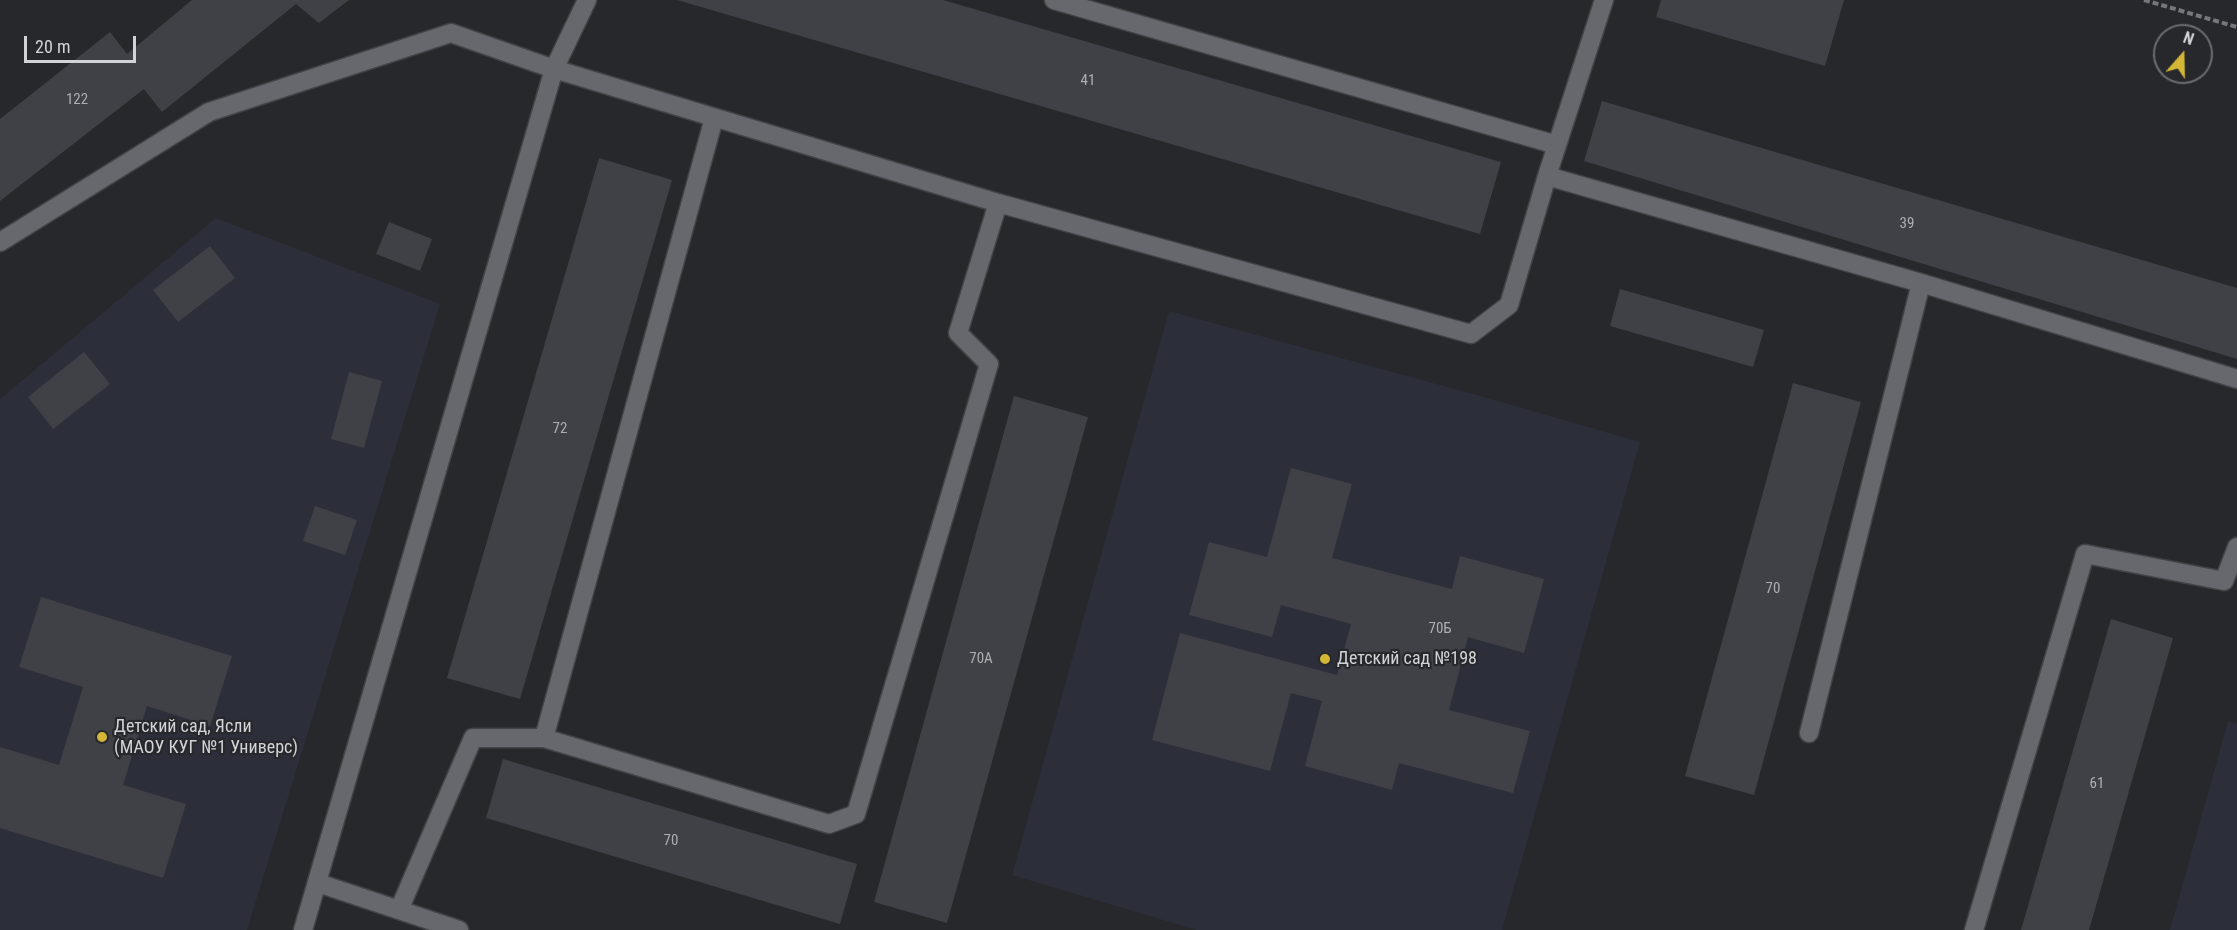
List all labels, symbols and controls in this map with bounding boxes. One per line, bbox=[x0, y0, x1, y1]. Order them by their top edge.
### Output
scale bar bbox=[27, 24, 140, 62]
north arrow bbox=[2153, 24, 2213, 84]
text: N bbox=[2181, 28, 2196, 49]
text: 20 m bbox=[35, 36, 70, 57]
house number: 41 bbox=[1081, 72, 1095, 90]
house number: 122 bbox=[66, 91, 88, 109]
house number: 39 bbox=[1900, 215, 1914, 233]
house number: 72 bbox=[553, 420, 567, 438]
house number: 70 bbox=[1766, 580, 1780, 598]
house number: 70Б bbox=[1428, 620, 1452, 638]
place label: Детский сад №198 bbox=[1337, 648, 1477, 670]
house number: 70А bbox=[969, 650, 993, 668]
marker: Детский сад №198 bbox=[1318, 652, 1332, 666]
place label: Детский сад, Ясли (МАОУ КУГ №1 Универс) bbox=[114, 716, 298, 758]
marker: Детский сад, Ясли (МАОУ КУГ №1 Универс) bbox=[95, 730, 109, 744]
house number: 61 bbox=[2090, 775, 2104, 793]
house number: 70 bbox=[664, 832, 678, 850]

